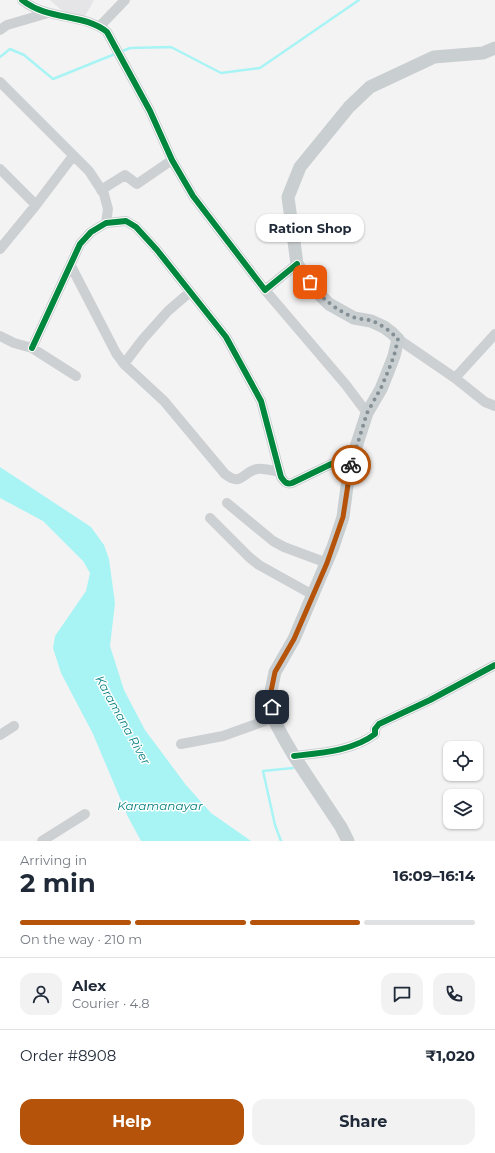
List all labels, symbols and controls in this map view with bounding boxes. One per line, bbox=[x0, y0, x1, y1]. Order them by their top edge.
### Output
callout: Ration Shop bbox=[256, 214, 364, 242]
text: Ration Shop bbox=[268, 220, 352, 236]
pin bbox=[293, 265, 327, 299]
icon: bag bbox=[299, 271, 321, 293]
courier bbox=[331, 445, 371, 485]
icon: bike bbox=[340, 454, 362, 476]
water label: Karamana River bbox=[92, 673, 154, 767]
pin bbox=[255, 690, 289, 724]
icon: home bbox=[261, 696, 283, 718]
map controls bbox=[443, 741, 483, 829]
button: locate bbox=[443, 741, 483, 781]
button: layers bbox=[443, 789, 483, 829]
water label: Karamanayar bbox=[117, 798, 203, 813]
text: Arriving in bbox=[20, 852, 87, 868]
text: 16:09–16:14 bbox=[393, 866, 475, 885]
text: 2 min bbox=[20, 867, 96, 899]
text: On the way · 210 m bbox=[20, 931, 142, 947]
button: person bbox=[20, 973, 62, 1015]
button: chat bbox=[381, 973, 423, 1015]
button: phone bbox=[433, 973, 475, 1015]
text: Alex bbox=[72, 976, 106, 995]
text: Courier · 4.8 bbox=[72, 995, 150, 1011]
text: Order #8908 bbox=[20, 1046, 116, 1065]
text: ₹1,020 bbox=[425, 1046, 475, 1065]
button: Help bbox=[20, 1099, 244, 1145]
button: Share bbox=[252, 1099, 475, 1145]

